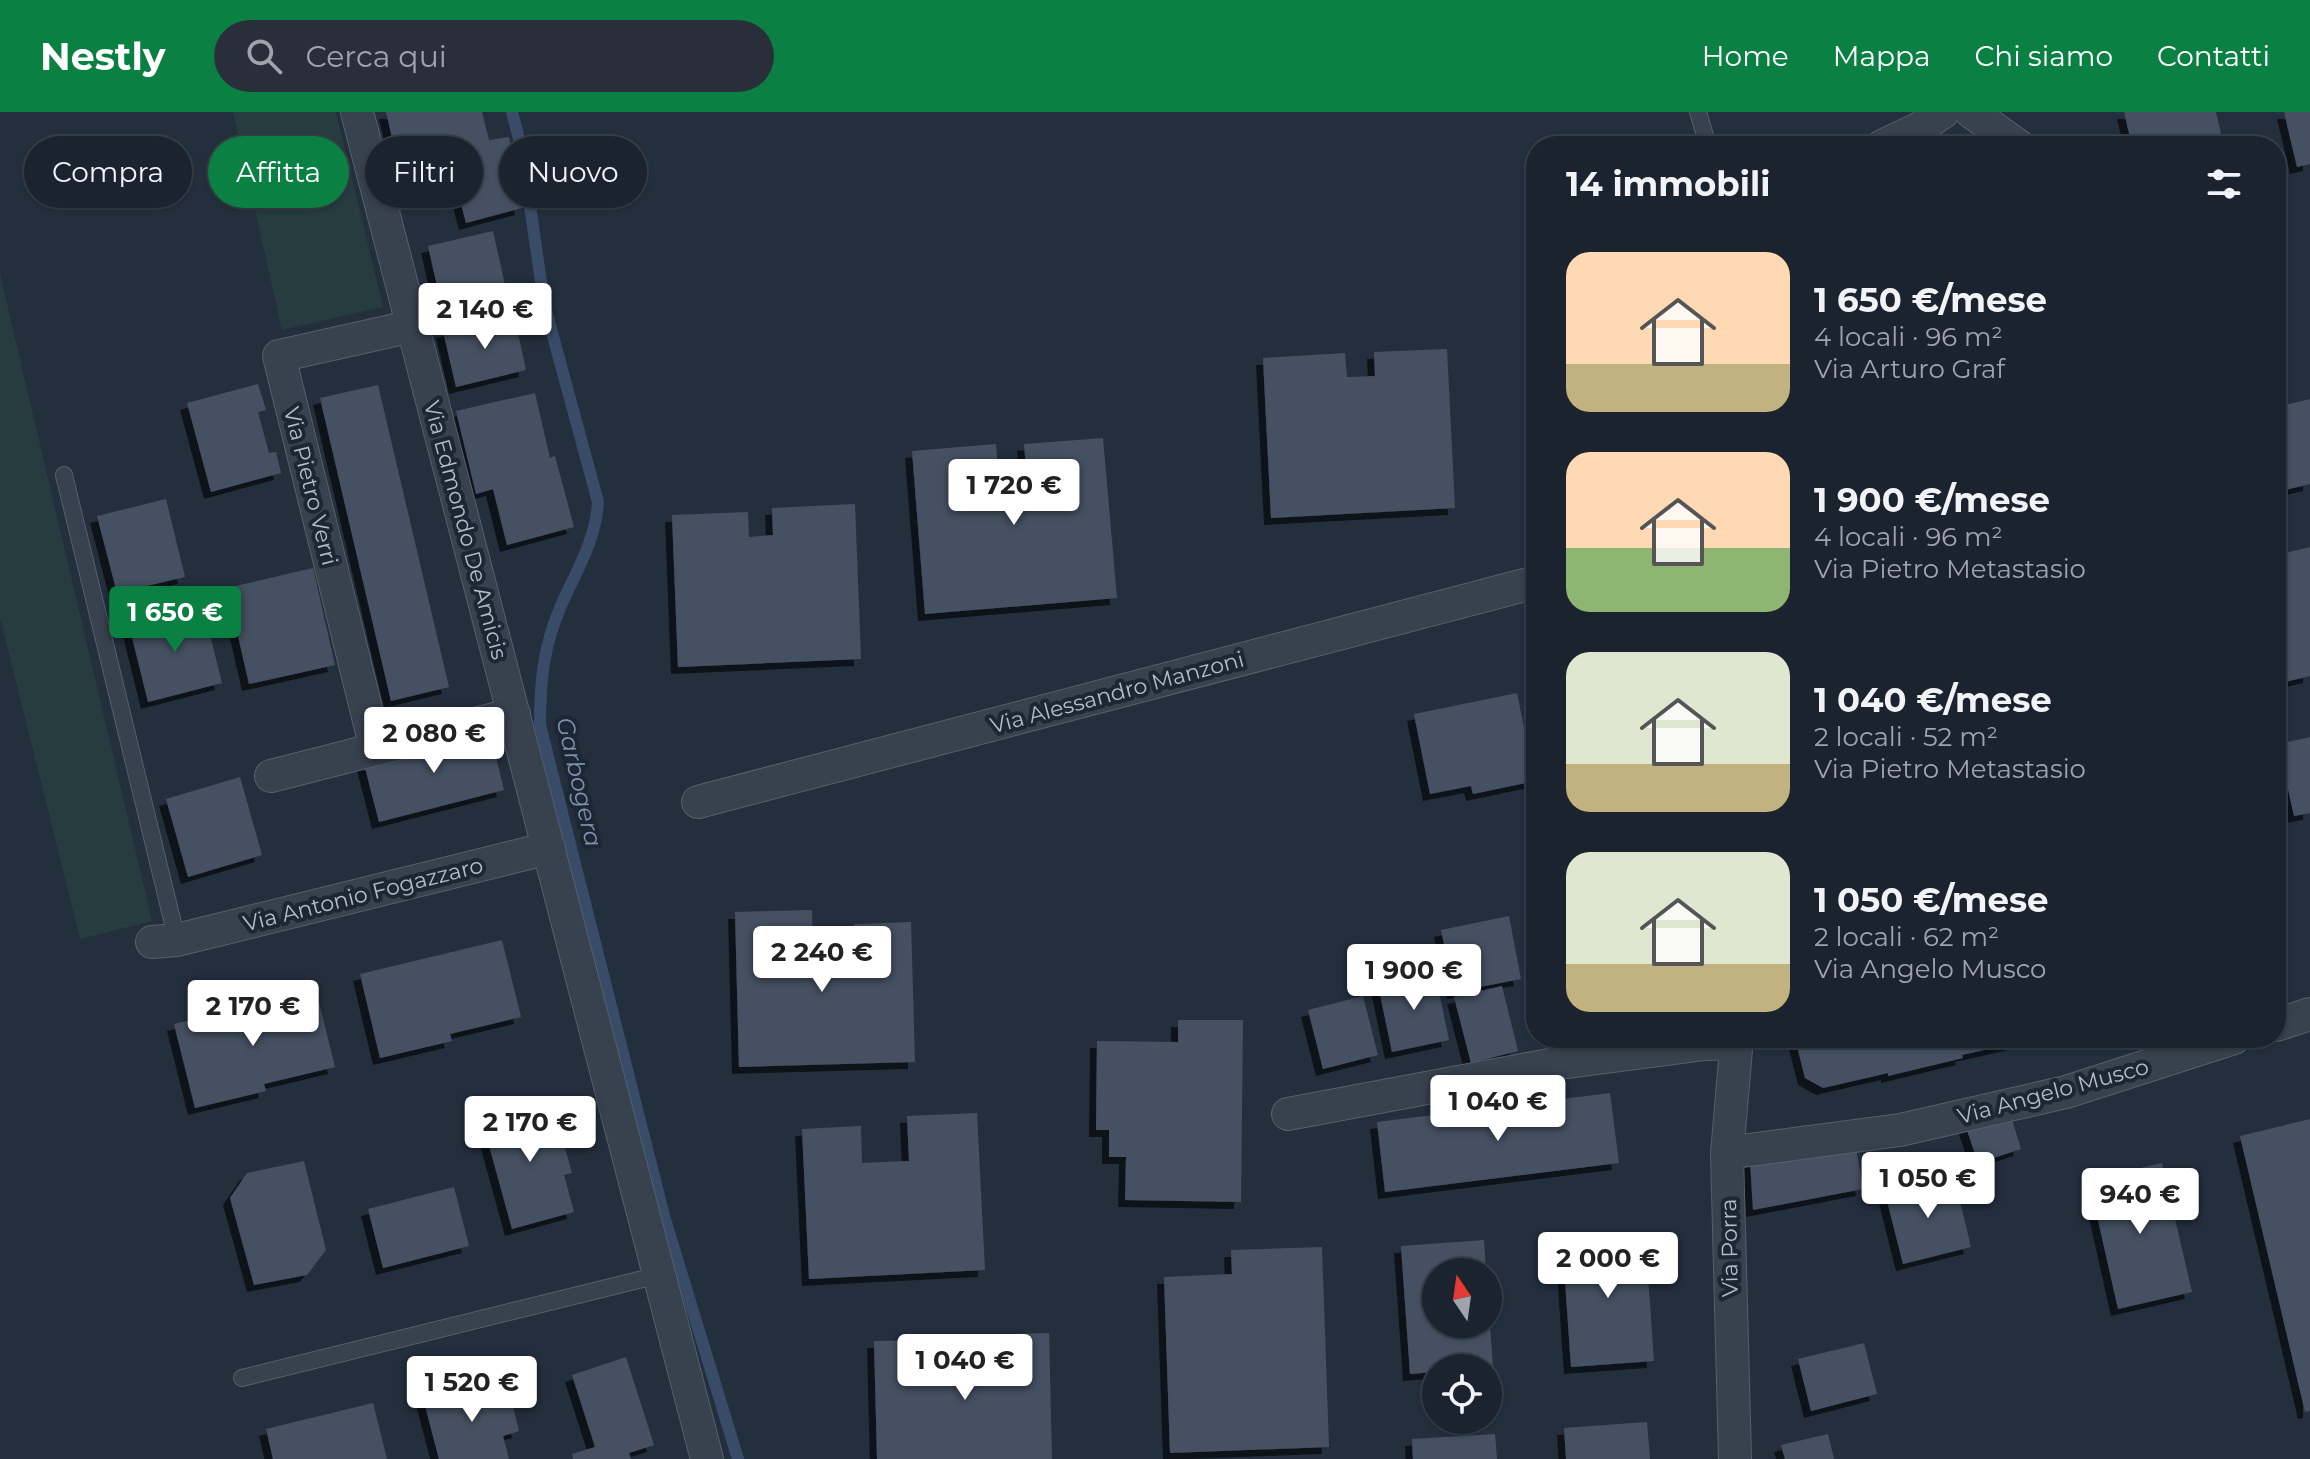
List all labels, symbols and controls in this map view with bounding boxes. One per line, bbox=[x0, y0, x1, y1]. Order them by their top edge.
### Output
search box bbox=[214, 20, 774, 92]
text: Nestly bbox=[40, 33, 166, 80]
icon: search bbox=[242, 34, 286, 78]
text: Cerca qui bbox=[306, 38, 447, 75]
text: Home bbox=[1702, 39, 1789, 73]
text: Mappa bbox=[1833, 39, 1930, 73]
text: Chi siamo bbox=[1974, 39, 2113, 73]
text: Contatti bbox=[2157, 39, 2270, 73]
chip: Compra bbox=[24, 136, 192, 208]
chip: Affitta bbox=[208, 136, 349, 208]
chip: Filtri bbox=[365, 136, 483, 208]
chip: Nuovo bbox=[499, 136, 647, 208]
icon: filters bbox=[2202, 162, 2246, 206]
text: 14 immobili bbox=[1566, 163, 1771, 205]
text: 1 650 €/mese bbox=[1814, 279, 2047, 321]
pin: 2 140 € bbox=[411, 283, 559, 351]
icon: home bbox=[1630, 284, 1726, 380]
text: 2 140 € bbox=[437, 293, 533, 325]
text: 4 locali · 96 m² bbox=[1814, 321, 2003, 353]
text: Via Arturo Graf bbox=[1814, 353, 2005, 385]
street label: Via Edmondo De Amicis bbox=[418, 398, 513, 663]
street label: Via Pietro Verri bbox=[278, 404, 343, 568]
pin: 1 720 € bbox=[940, 459, 1088, 527]
text: 1 720 € bbox=[966, 469, 1062, 501]
text: 1 900 €/mese bbox=[1814, 479, 2050, 521]
icon: home bbox=[1630, 484, 1726, 580]
text: 4 locali · 96 m² bbox=[1814, 521, 2003, 553]
text: Via Pietro Metastasio bbox=[1814, 553, 2086, 585]
pin: 1 650 € bbox=[101, 586, 249, 654]
text: 1 650 € bbox=[127, 596, 223, 628]
street label: Via Alessandro Manzoni bbox=[987, 646, 1247, 739]
text: 1 040 €/mese bbox=[1814, 679, 2052, 721]
icon: home bbox=[1630, 684, 1726, 780]
pin: 2 080 € bbox=[360, 707, 508, 775]
water label: Garbogera bbox=[550, 714, 608, 850]
text: 2 080 € bbox=[382, 717, 486, 749]
text: 2 locali · 52 m² bbox=[1814, 721, 1998, 753]
text: Via Pietro Metastasio bbox=[1814, 753, 2086, 785]
street label: Via Antonio Fogazzaro bbox=[240, 852, 486, 937]
text: 1 050 €/mese bbox=[1814, 879, 2048, 921]
icon: home bbox=[1630, 884, 1726, 980]
text: 2 locali · 62 m² bbox=[1814, 921, 1999, 953]
pin: 2 240 € bbox=[748, 926, 896, 994]
text: 2 240 € bbox=[771, 936, 873, 968]
pin: 1 900 € bbox=[1340, 944, 1488, 1012]
text: Via Angelo Musco bbox=[1814, 953, 2046, 985]
text: 1 900 € bbox=[1365, 954, 1463, 986]
pin: 2 170 € bbox=[179, 980, 327, 1048]
text: 2 170 € bbox=[206, 990, 300, 1022]
street label: Via Angelo Musco bbox=[1955, 1053, 2152, 1130]
pin: 1 040 € bbox=[1424, 1075, 1572, 1143]
text: 1 040 € bbox=[1448, 1085, 1548, 1117]
pin: 2 170 € bbox=[456, 1096, 604, 1164]
text: 2 170 € bbox=[483, 1106, 577, 1138]
pin: 1 050 € bbox=[1854, 1152, 2002, 1220]
text: 1 050 € bbox=[1880, 1162, 1976, 1194]
pin: 940 € bbox=[2084, 1168, 2196, 1236]
text: 940 € bbox=[2100, 1178, 2180, 1210]
street label: Via Porra bbox=[1715, 1199, 1744, 1297]
pin: 2 000 € bbox=[1534, 1232, 1682, 1300]
text: 2 000 € bbox=[1556, 1242, 1660, 1274]
north arrow bbox=[1422, 1258, 1502, 1338]
map controls bbox=[1422, 1258, 1502, 1434]
pin: 1 040 € bbox=[891, 1334, 1039, 1402]
text: 1 040 € bbox=[915, 1344, 1015, 1376]
button: locate bbox=[1422, 1354, 1502, 1434]
pin: 1 520 € bbox=[398, 1356, 546, 1424]
text: 1 520 € bbox=[425, 1366, 519, 1398]

